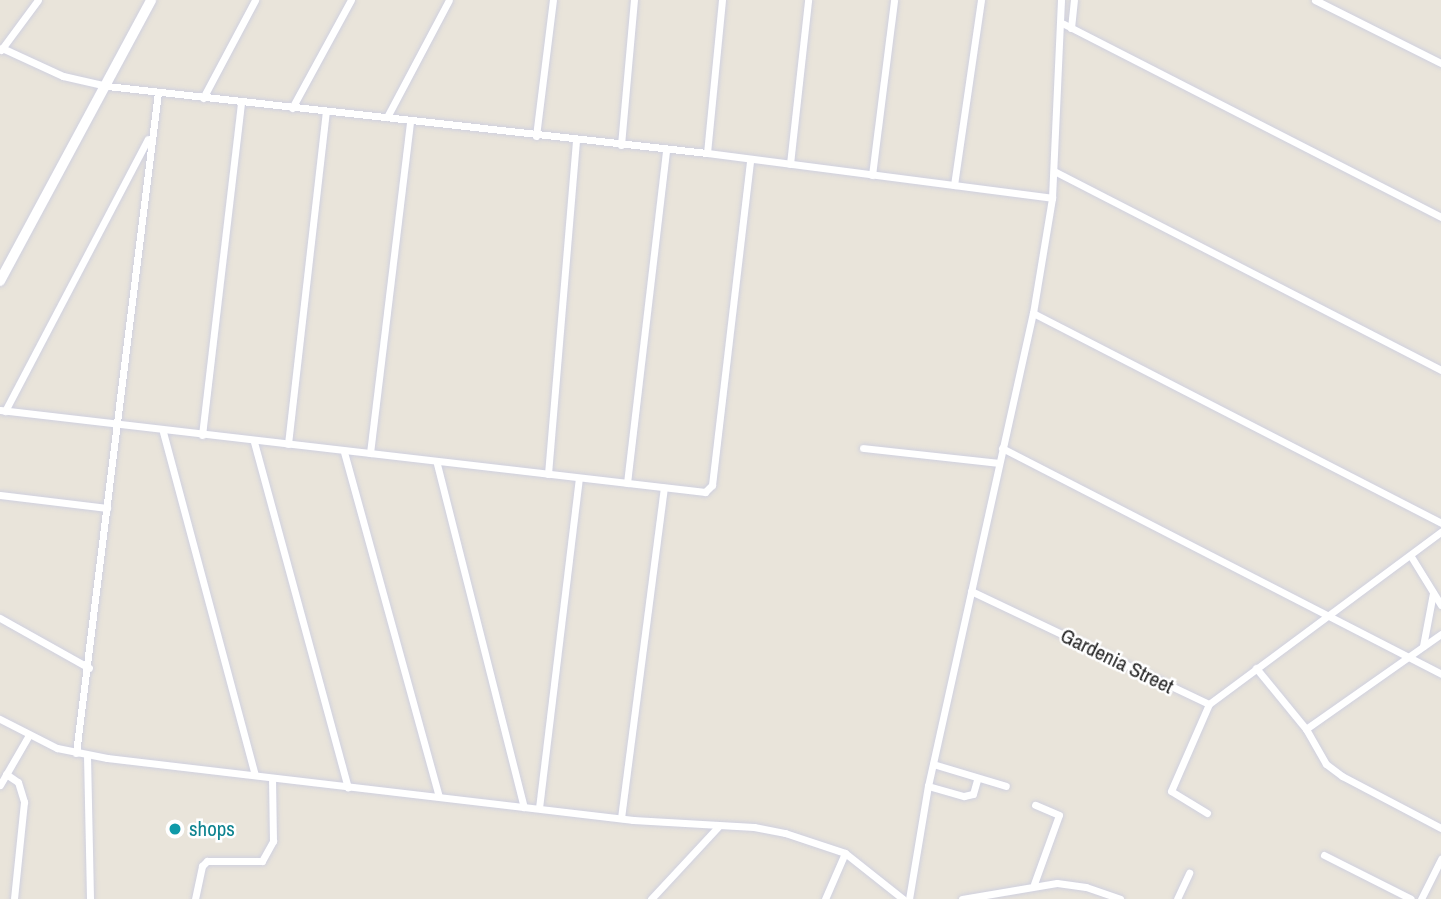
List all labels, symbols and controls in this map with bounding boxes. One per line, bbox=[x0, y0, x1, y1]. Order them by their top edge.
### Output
street label: Gardenia Street bbox=[1056, 623, 1178, 699]
place label: shops bbox=[189, 816, 235, 842]
marker: shops bbox=[167, 821, 183, 837]

